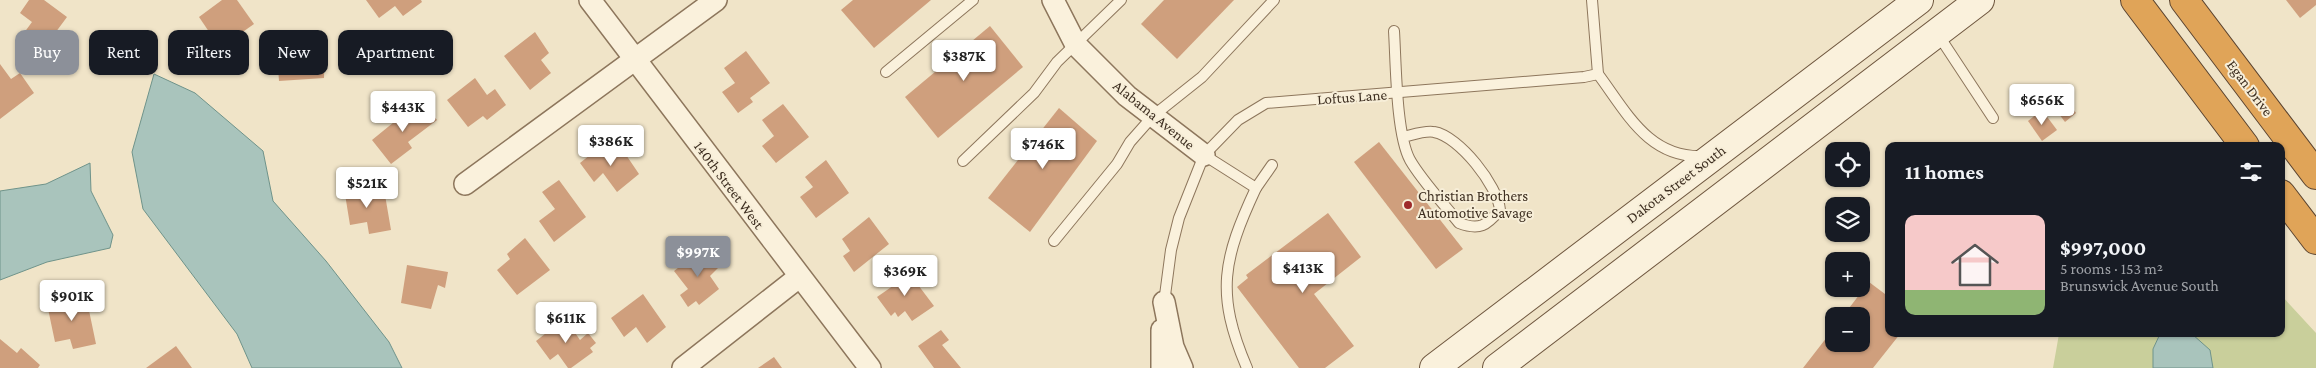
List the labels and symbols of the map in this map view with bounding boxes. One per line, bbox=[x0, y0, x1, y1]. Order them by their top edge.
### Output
pin: $387K bbox=[929, 39, 999, 82]
street label: Egan Drive bbox=[2223, 57, 2276, 120]
street label: Alabama Avenue bbox=[1110, 77, 1198, 153]
pin: $656K bbox=[2007, 84, 2077, 126]
street label: Loftus Lane bbox=[1316, 87, 1388, 107]
pin: $443K bbox=[368, 90, 438, 133]
pin: $386K bbox=[576, 124, 646, 167]
pin: $746K bbox=[1008, 128, 1078, 170]
street label: 140th Street West bbox=[691, 138, 768, 233]
street label: Dakota Street South bbox=[1623, 142, 1729, 226]
pin: $521K bbox=[332, 166, 402, 209]
place label: Christian Brothers Automotive Savage bbox=[1418, 188, 1533, 222]
marker: Christian Brothers Automotive Savage bbox=[1402, 199, 1414, 211]
pin: $997K bbox=[663, 236, 733, 278]
pin: $413K bbox=[1268, 252, 1338, 294]
pin: $369K bbox=[870, 254, 940, 297]
pin: $901K bbox=[37, 280, 107, 322]
pin: $611K bbox=[531, 302, 601, 344]

